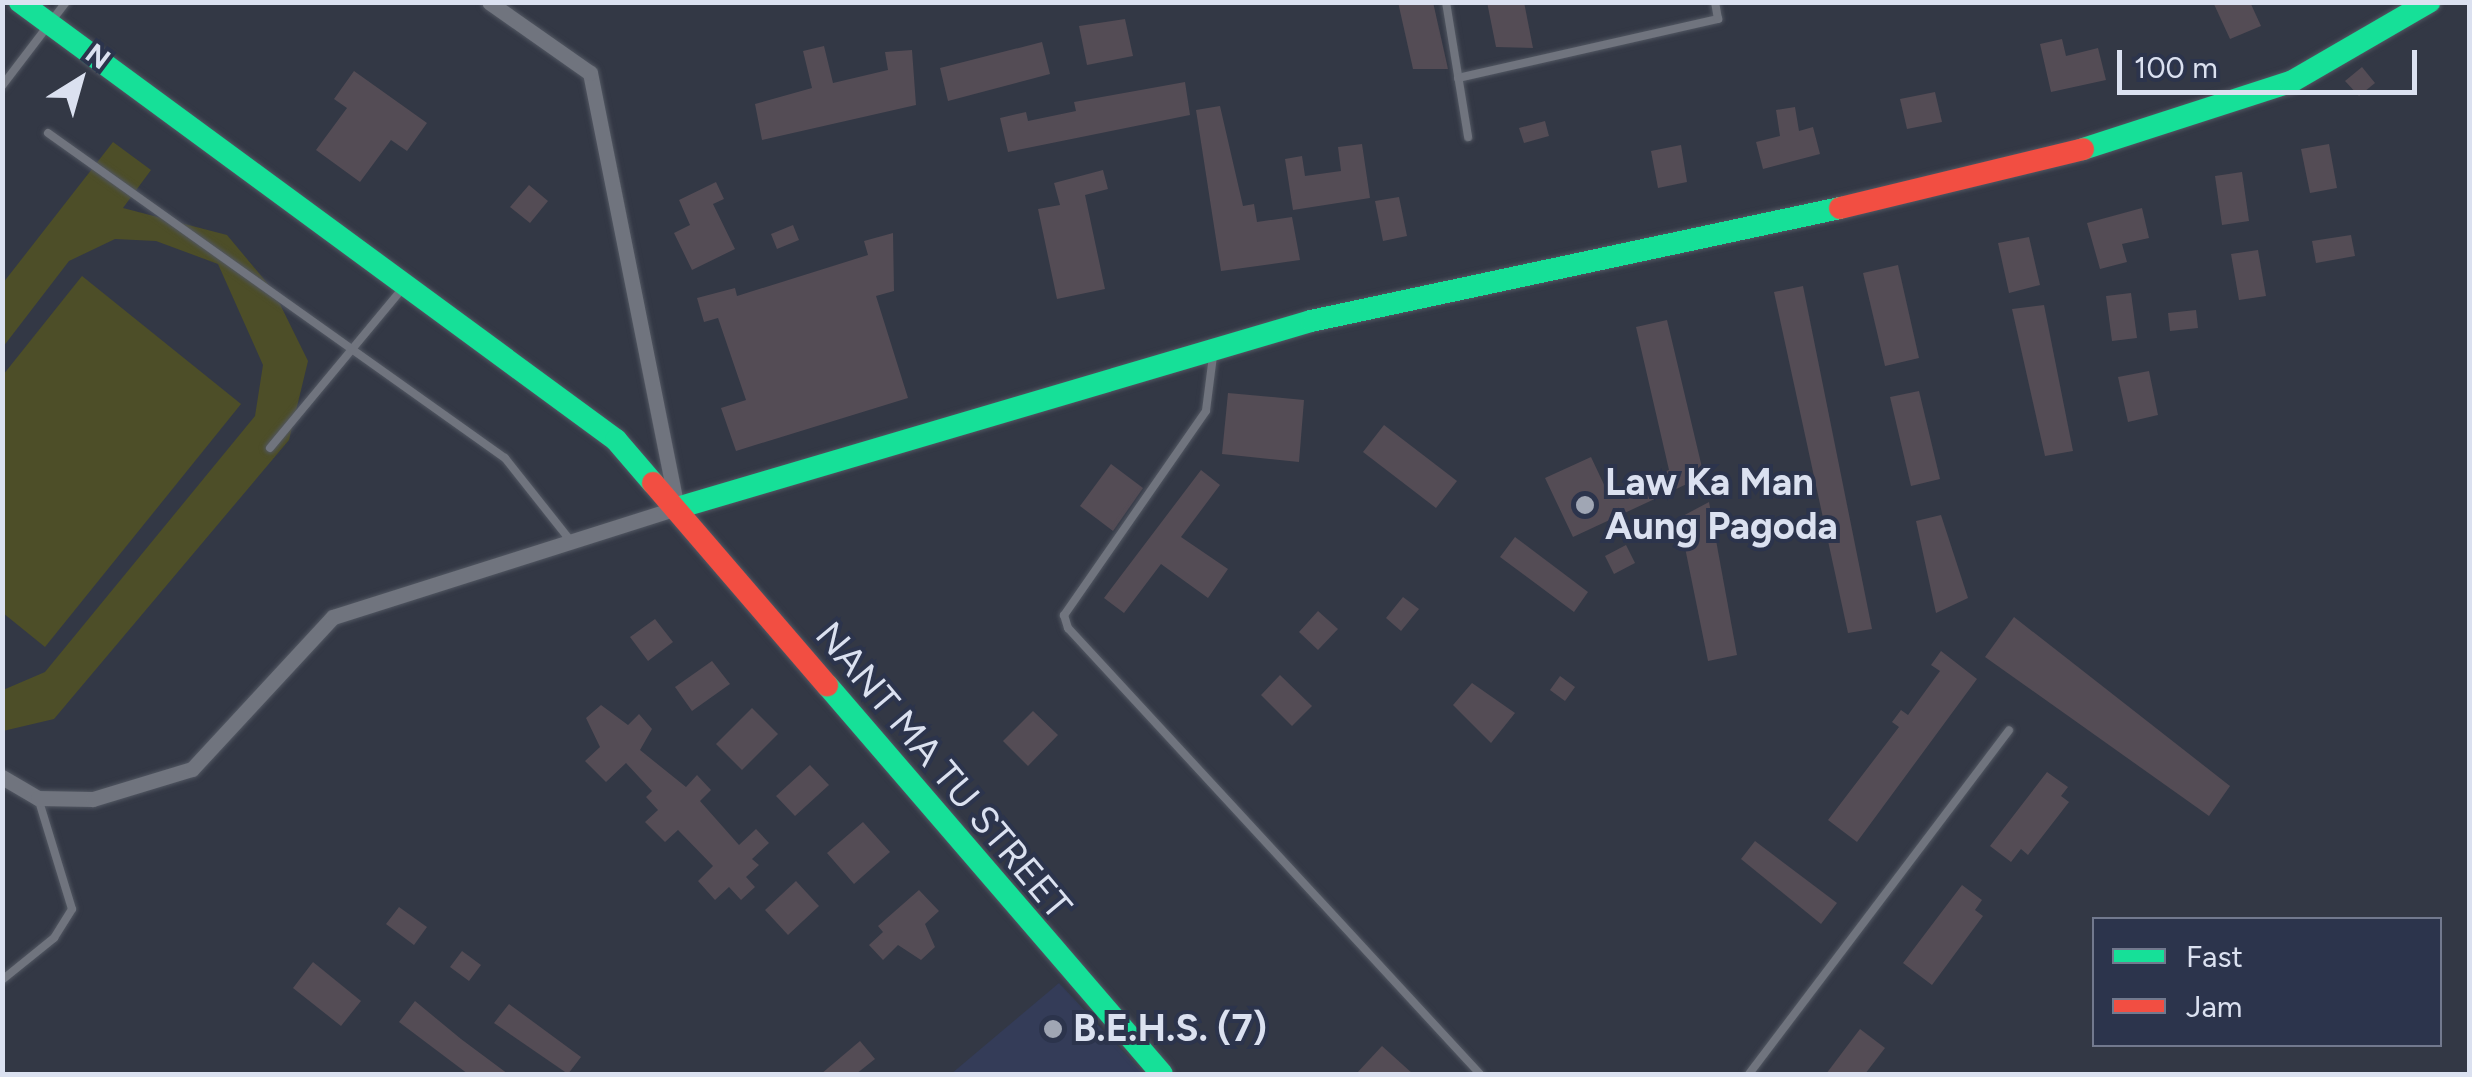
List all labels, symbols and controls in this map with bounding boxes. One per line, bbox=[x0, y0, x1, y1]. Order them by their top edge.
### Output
north arrow bbox=[30, 30, 130, 130]
scale bar bbox=[2122, 30, 2422, 92]
text: N bbox=[79, 36, 117, 76]
text: 100 m bbox=[2134, 49, 2218, 86]
place label: Law Ka Man Aung Pagoda bbox=[1605, 460, 1838, 550]
marker: Law Ka Man Aung Pagoda bbox=[1574, 494, 1596, 516]
street label: NANT MA TU STREET bbox=[806, 613, 1080, 929]
legend bbox=[2092, 917, 2442, 1047]
text: Fast bbox=[2186, 938, 2243, 975]
text: Jam bbox=[2186, 988, 2242, 1025]
place label: B.E.H.S. (7) bbox=[1073, 1006, 1267, 1052]
marker: B.E.H.S. (7) bbox=[1042, 1018, 1064, 1040]

